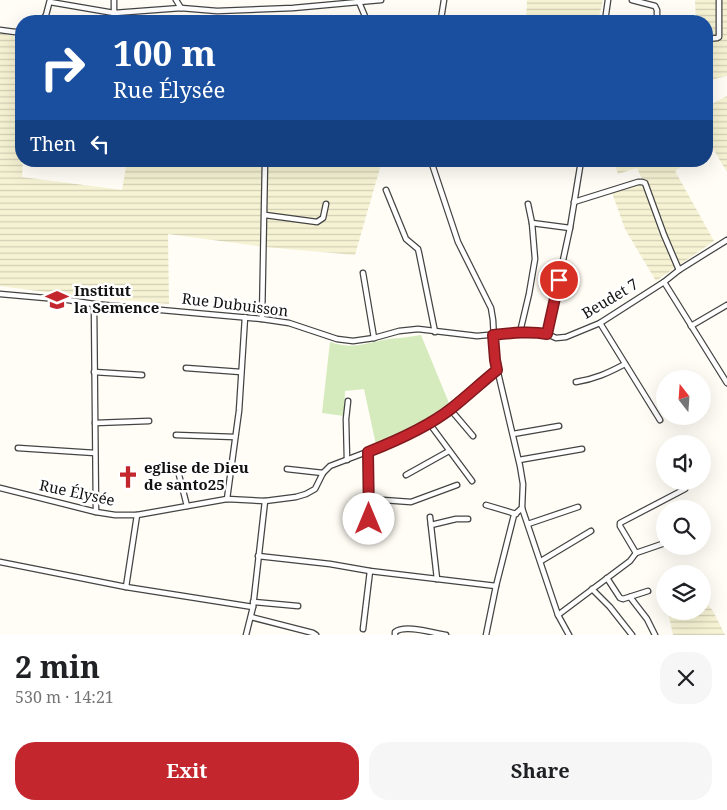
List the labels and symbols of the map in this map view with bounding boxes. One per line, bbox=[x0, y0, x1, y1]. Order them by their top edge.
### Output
pin bbox=[538, 259, 580, 301]
street label: Beudet 7 bbox=[578, 274, 641, 323]
place label: Institut la Semence bbox=[74, 280, 159, 317]
school or university icon: Institut la Semence bbox=[44, 287, 70, 313]
street label: Rue Dubuisson bbox=[181, 288, 290, 320]
north arrow bbox=[656, 370, 711, 425]
place label: eglise de Dieu de santo25 bbox=[144, 457, 249, 494]
church icon: eglise de Dieu de santo25 bbox=[115, 464, 141, 490]
street label: Rue Élysée bbox=[38, 474, 117, 510]
position arrow bbox=[342, 492, 394, 544]

